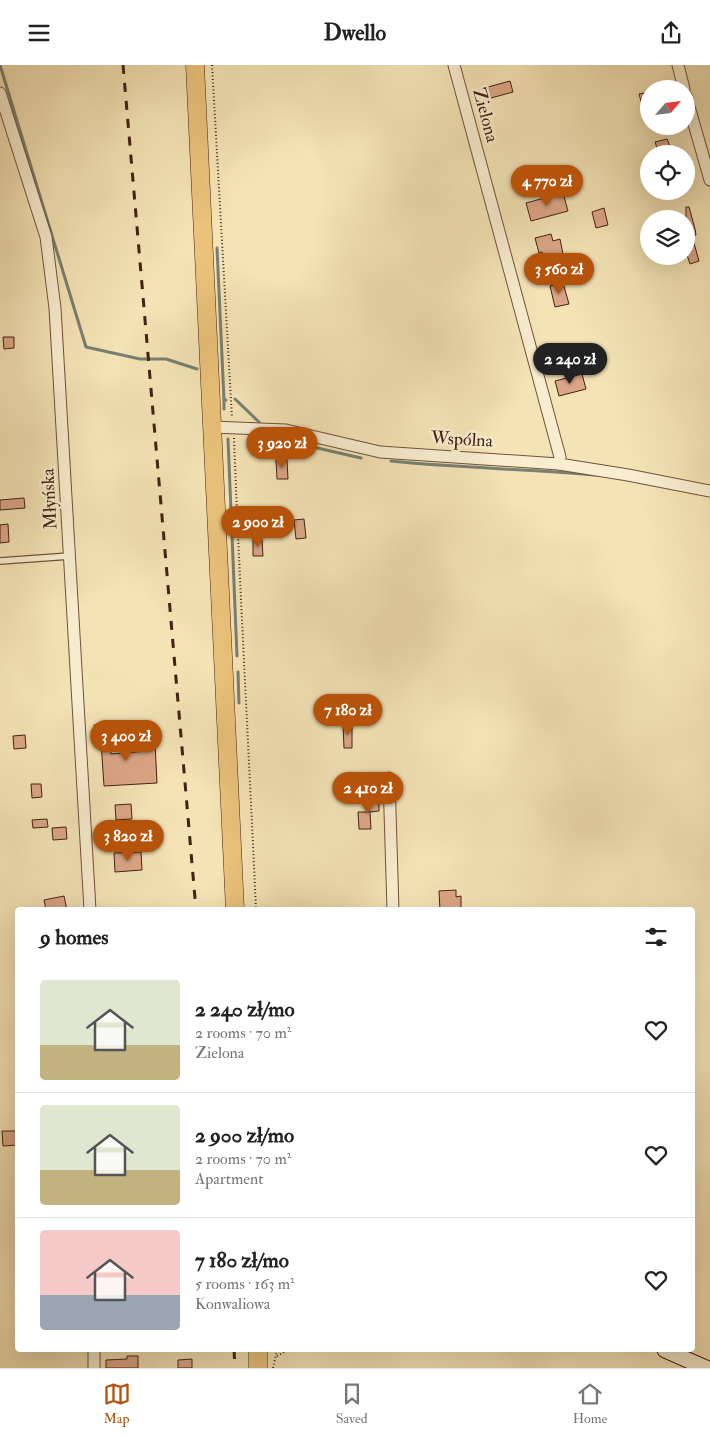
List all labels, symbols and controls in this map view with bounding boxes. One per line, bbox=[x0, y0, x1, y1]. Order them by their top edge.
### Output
icon: menu bbox=[25, 19, 53, 47]
text: Dwello bbox=[324, 19, 386, 47]
icon: share bbox=[657, 19, 685, 47]
north arrow bbox=[640, 80, 695, 135]
map controls bbox=[640, 80, 695, 265]
street label: Zielona bbox=[467, 85, 504, 146]
button: locate bbox=[640, 145, 695, 200]
pin: 4 770 zł bbox=[495, 165, 599, 207]
text: 4 770 zł bbox=[522, 171, 572, 191]
button: layers bbox=[640, 210, 695, 265]
pin: 3 560 zł bbox=[507, 253, 611, 295]
text: 3 560 zł bbox=[535, 259, 583, 279]
pin: 2 240 zł bbox=[518, 343, 622, 385]
text: 2 240 zł bbox=[544, 349, 596, 369]
street label: Wspólna bbox=[429, 426, 494, 453]
pin: 3 920 zł bbox=[230, 427, 334, 469]
text: 3 920 zł bbox=[257, 433, 307, 453]
street label: Młyńska bbox=[36, 467, 63, 530]
pin: 2 900 zł bbox=[206, 505, 310, 548]
text: 2 900 zł bbox=[232, 512, 284, 532]
pin: 7 180 zł bbox=[296, 693, 400, 736]
text: 7 180 zł bbox=[324, 700, 372, 720]
pin: 3 400 zł bbox=[74, 719, 178, 762]
text: 3 400 zł bbox=[101, 726, 151, 746]
pin: 2 410 zł bbox=[316, 771, 420, 814]
text: 2 410 zł bbox=[343, 778, 393, 798]
pin: 3 820 zł bbox=[76, 819, 180, 862]
text: 3 820 zł bbox=[104, 826, 152, 846]
icon: filters bbox=[642, 923, 670, 951]
text: 9 homes bbox=[40, 924, 109, 951]
text: 2 240 zł/mo bbox=[195, 996, 295, 1023]
icon: home bbox=[80, 1000, 140, 1060]
icon: heart bbox=[642, 1016, 670, 1044]
text: 2 rooms · 70 m² bbox=[195, 1023, 291, 1043]
text: Zielona bbox=[195, 1043, 244, 1063]
text: 2 900 zł/mo bbox=[195, 1122, 294, 1149]
icon: home bbox=[80, 1125, 140, 1185]
icon: heart bbox=[642, 1141, 670, 1169]
text: 2 rooms · 70 m² bbox=[195, 1149, 291, 1169]
text: Apartment bbox=[195, 1169, 263, 1189]
text: 7 180 zł/mo bbox=[195, 1247, 289, 1274]
icon: home bbox=[80, 1250, 140, 1310]
icon: heart bbox=[642, 1266, 670, 1294]
text: 5 rooms · 163 m² bbox=[195, 1274, 295, 1294]
text: Konwaliowa bbox=[195, 1294, 270, 1314]
tab: Map bbox=[103, 1380, 131, 1427]
tab: Saved bbox=[336, 1380, 368, 1427]
tab: Home bbox=[573, 1380, 607, 1427]

